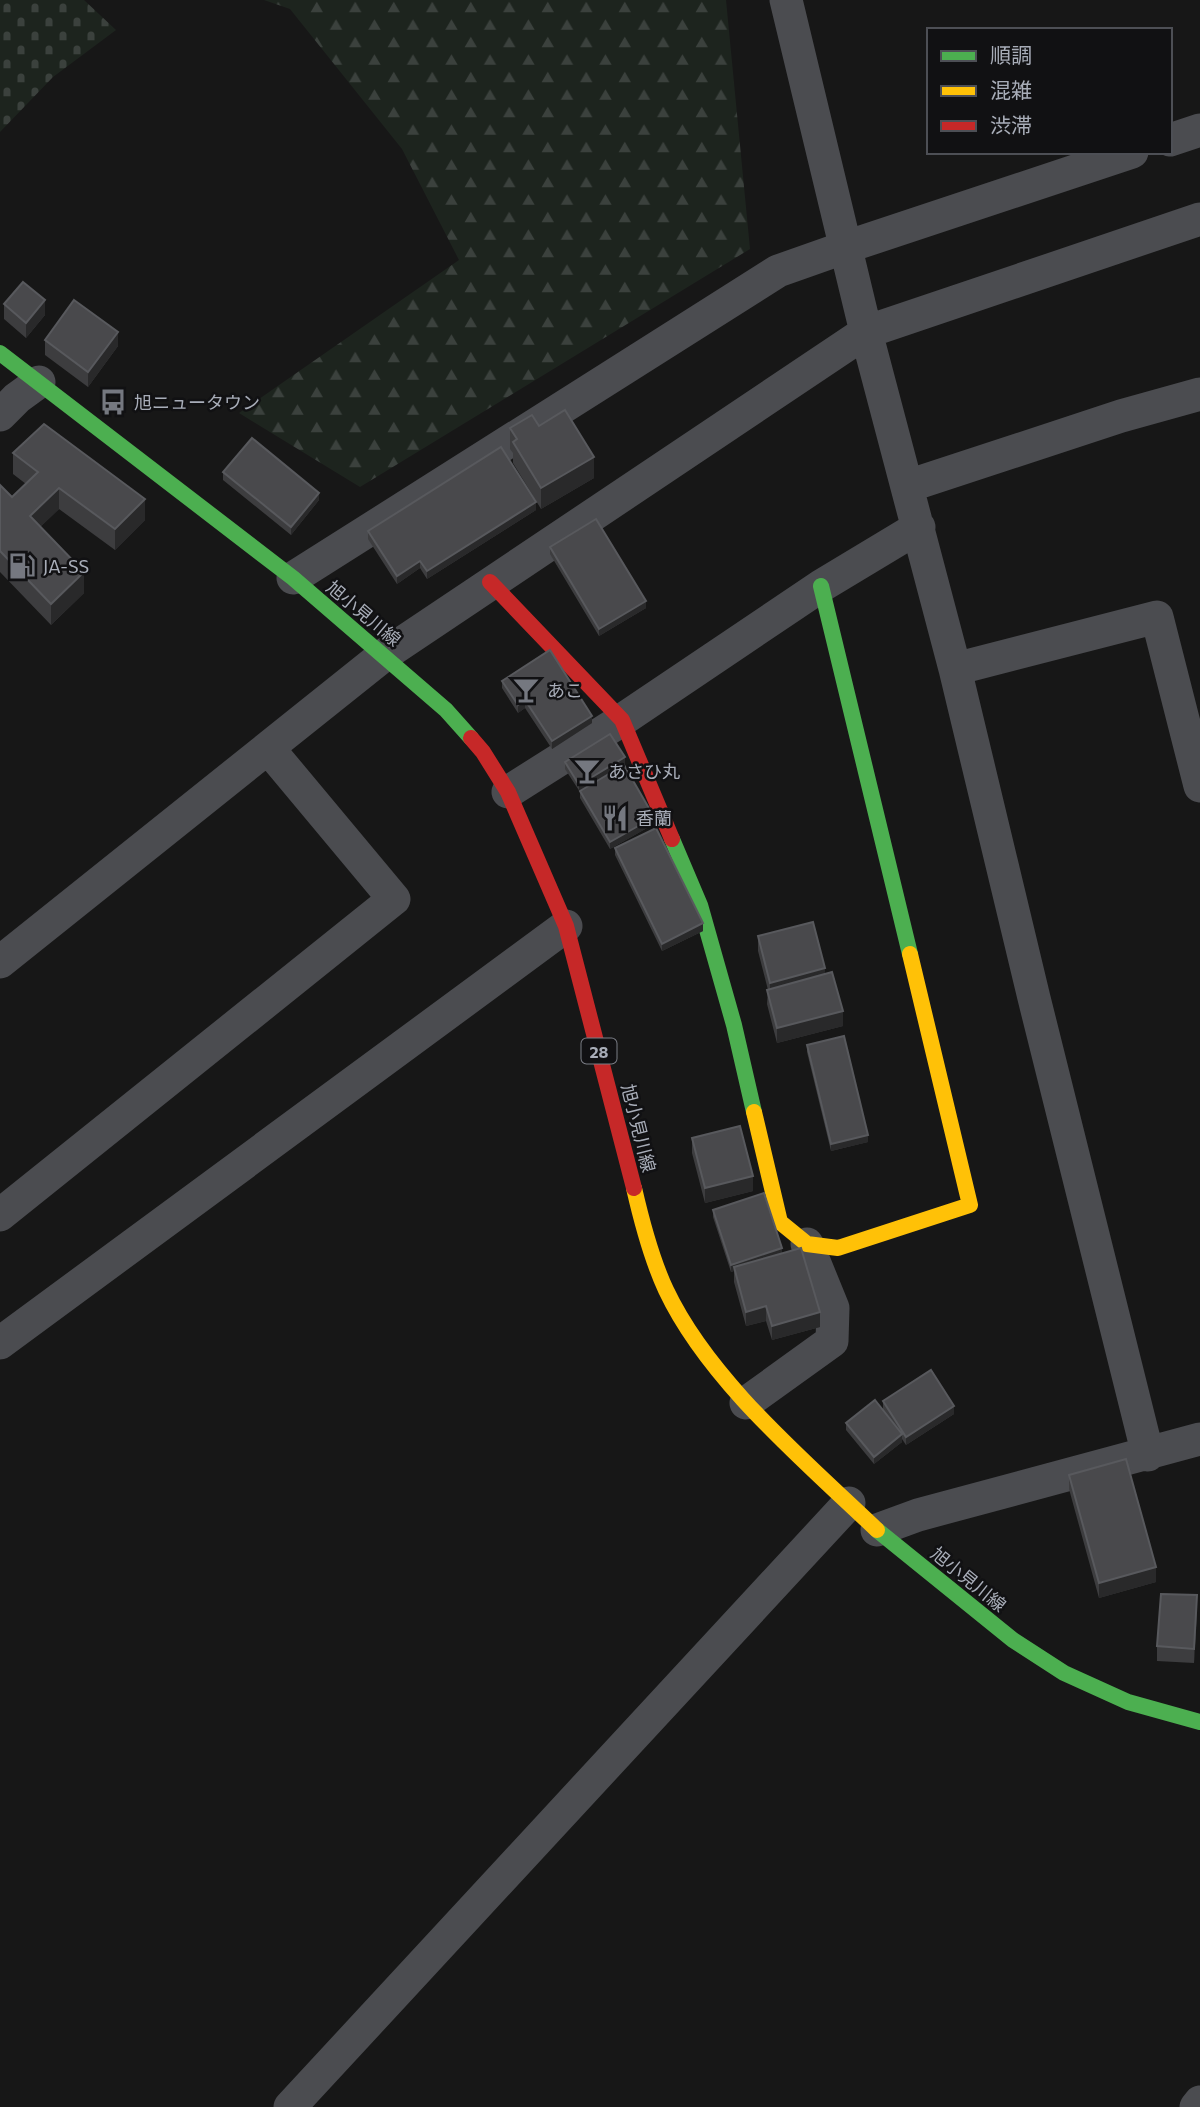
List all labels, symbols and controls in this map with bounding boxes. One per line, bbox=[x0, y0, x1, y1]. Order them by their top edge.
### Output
legend bbox=[927, 28, 1172, 154]
text: 順調 bbox=[990, 42, 1032, 67]
text: 混雑 bbox=[990, 77, 1032, 102]
text: 渋滞 bbox=[990, 112, 1032, 137]
bus stop icon: 旭ニュータウン bbox=[98, 387, 128, 417]
place label: 旭ニュータウン bbox=[134, 391, 260, 413]
fuel station icon: JA-SS bbox=[7, 551, 37, 581]
place label: JA-SS bbox=[43, 555, 89, 577]
street label: 旭小見川線 bbox=[322, 576, 406, 650]
bar icon: あこ bbox=[511, 675, 541, 705]
place label: あこ bbox=[547, 679, 583, 701]
bar icon: あさひ丸 bbox=[572, 756, 602, 786]
place label: あさひ丸 bbox=[608, 760, 680, 782]
restaurant icon: 香蘭 bbox=[600, 803, 630, 833]
place label: 香蘭 bbox=[636, 807, 672, 829]
road number: 28 bbox=[582, 1038, 616, 1064]
street label: 旭小見川線 bbox=[617, 1082, 661, 1174]
street label: 旭小見川線 bbox=[927, 1542, 1011, 1616]

